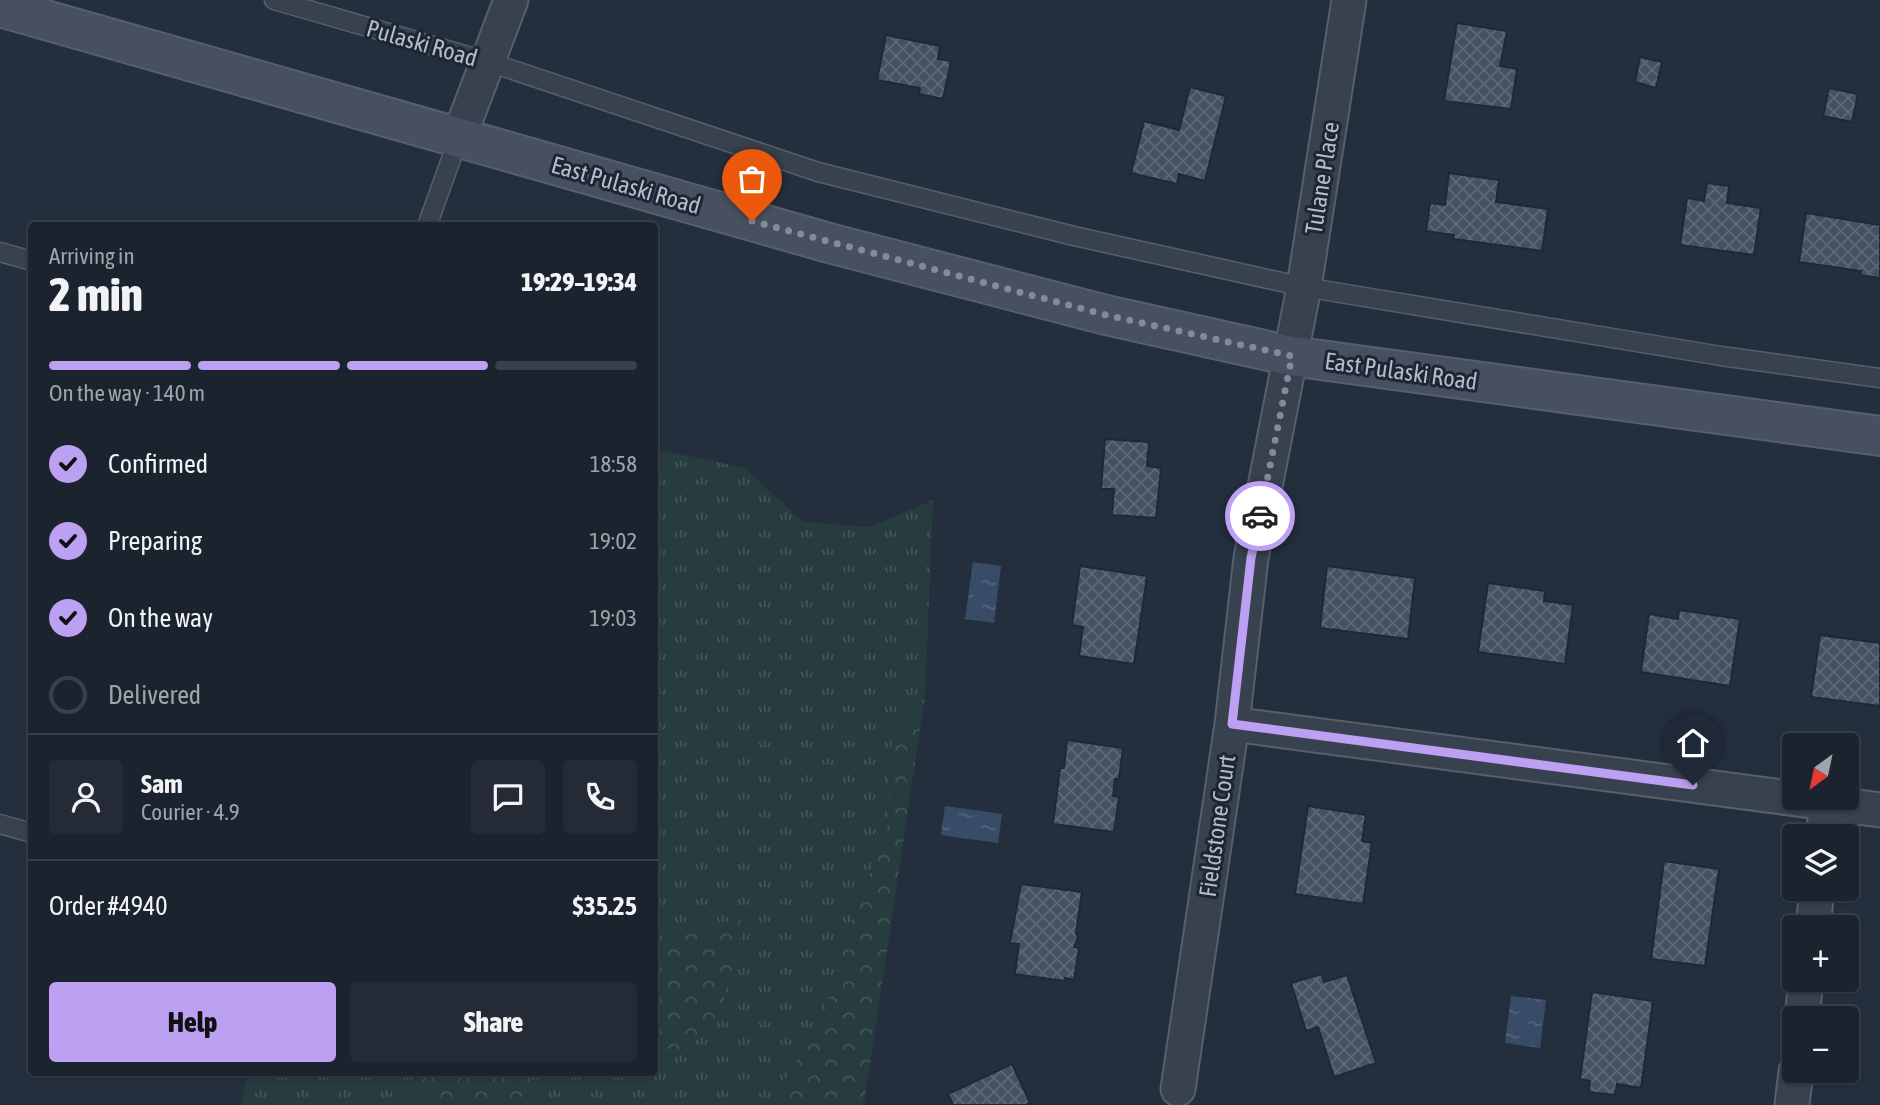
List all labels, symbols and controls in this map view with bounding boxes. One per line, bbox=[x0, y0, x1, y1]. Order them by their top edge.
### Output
street label: Pulaski Road bbox=[364, 14, 480, 72]
street label: Tulane Place bbox=[1300, 120, 1344, 236]
pin bbox=[722, 149, 782, 221]
street label: East Pulaski Road bbox=[548, 151, 704, 219]
icon: bag bbox=[733, 160, 771, 198]
text: Arriving in bbox=[49, 243, 135, 269]
text: 19:29–19:34 bbox=[521, 267, 637, 297]
text: 2 min bbox=[49, 268, 143, 321]
street label: East Pulaski Road bbox=[1323, 347, 1479, 395]
text: On the way · 140 m bbox=[49, 380, 205, 406]
icon: check bbox=[49, 445, 87, 483]
text: Confirmed bbox=[108, 449, 208, 479]
text: 18:58 bbox=[590, 451, 637, 477]
courier bbox=[1225, 481, 1295, 551]
icon: car bbox=[1241, 497, 1279, 535]
icon: check bbox=[49, 522, 87, 560]
text: Preparing bbox=[108, 526, 202, 556]
text: 19:02 bbox=[589, 528, 637, 554]
icon: check bbox=[49, 599, 87, 637]
text: On the way bbox=[108, 603, 213, 633]
text: 19:03 bbox=[589, 605, 637, 631]
text: Delivered bbox=[108, 680, 201, 710]
pin bbox=[1663, 713, 1723, 785]
icon: home bbox=[1674, 724, 1712, 762]
north arrow bbox=[1782, 733, 1858, 810]
map controls bbox=[1782, 733, 1859, 1083]
street label: Fieldstone Court bbox=[1194, 753, 1240, 899]
button: person bbox=[49, 760, 123, 834]
button: chat bbox=[471, 760, 545, 834]
button: phone bbox=[563, 760, 637, 834]
text: Sam bbox=[141, 769, 183, 799]
text: Courier · 4.9 bbox=[141, 799, 240, 825]
button: layers bbox=[1782, 824, 1859, 901]
text: Order #4940 bbox=[49, 891, 168, 921]
text: $35.25 bbox=[573, 891, 637, 921]
button: + bbox=[1782, 915, 1859, 992]
button: Help bbox=[49, 982, 336, 1062]
button: Share bbox=[350, 982, 637, 1062]
button: − bbox=[1782, 1006, 1859, 1083]

